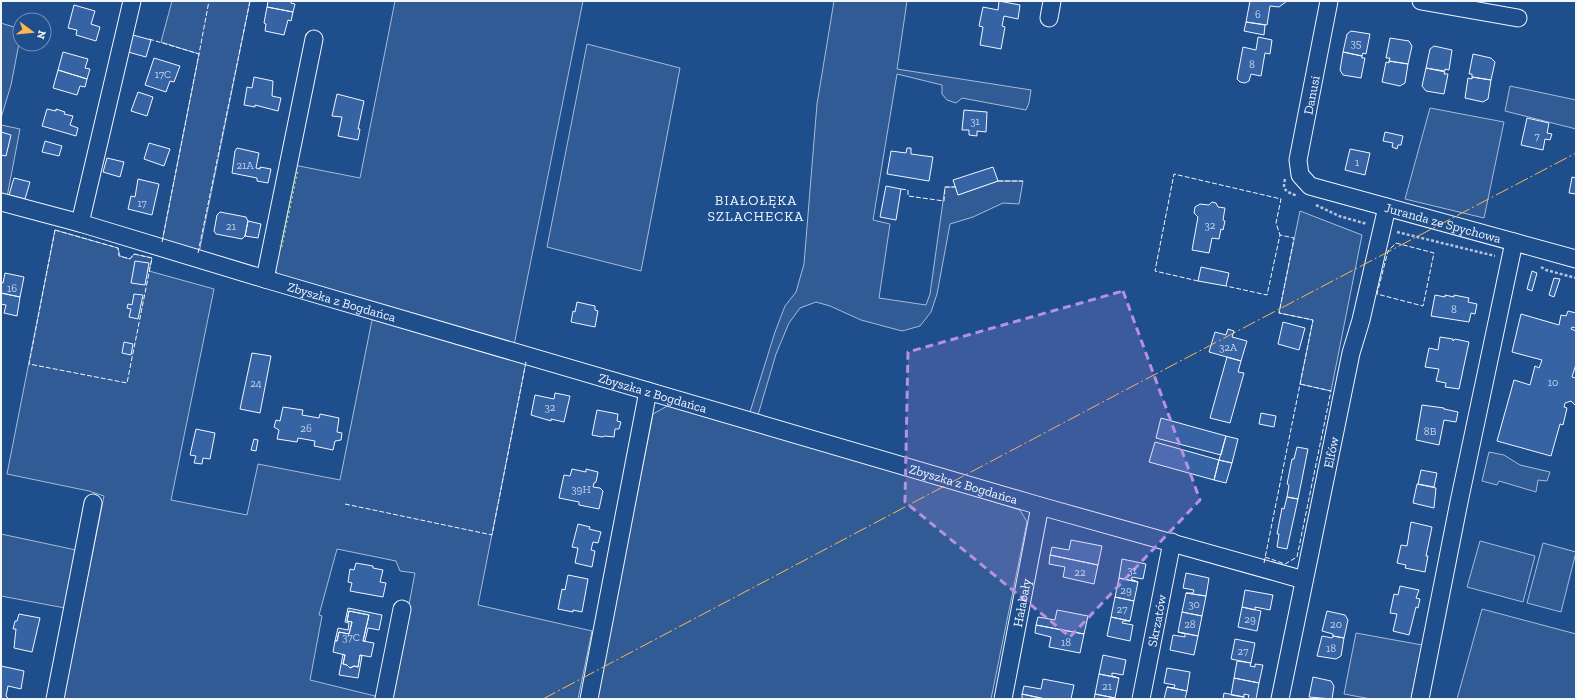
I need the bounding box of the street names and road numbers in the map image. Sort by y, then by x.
street label: Danusi [1300,74,1323,116]
street label: Juranda ze Spychowa [1383,200,1504,246]
street label: Zbyszka z Bogdańca [286,279,398,325]
street label: Zbyszka z Bogdańca [597,370,709,416]
street label: Elfów [1321,435,1342,469]
street label: Zbyszka z Bogdańca [907,461,1020,507]
street label: Hałabały [1010,577,1034,628]
street label: Skrzatów [1145,593,1169,648]

